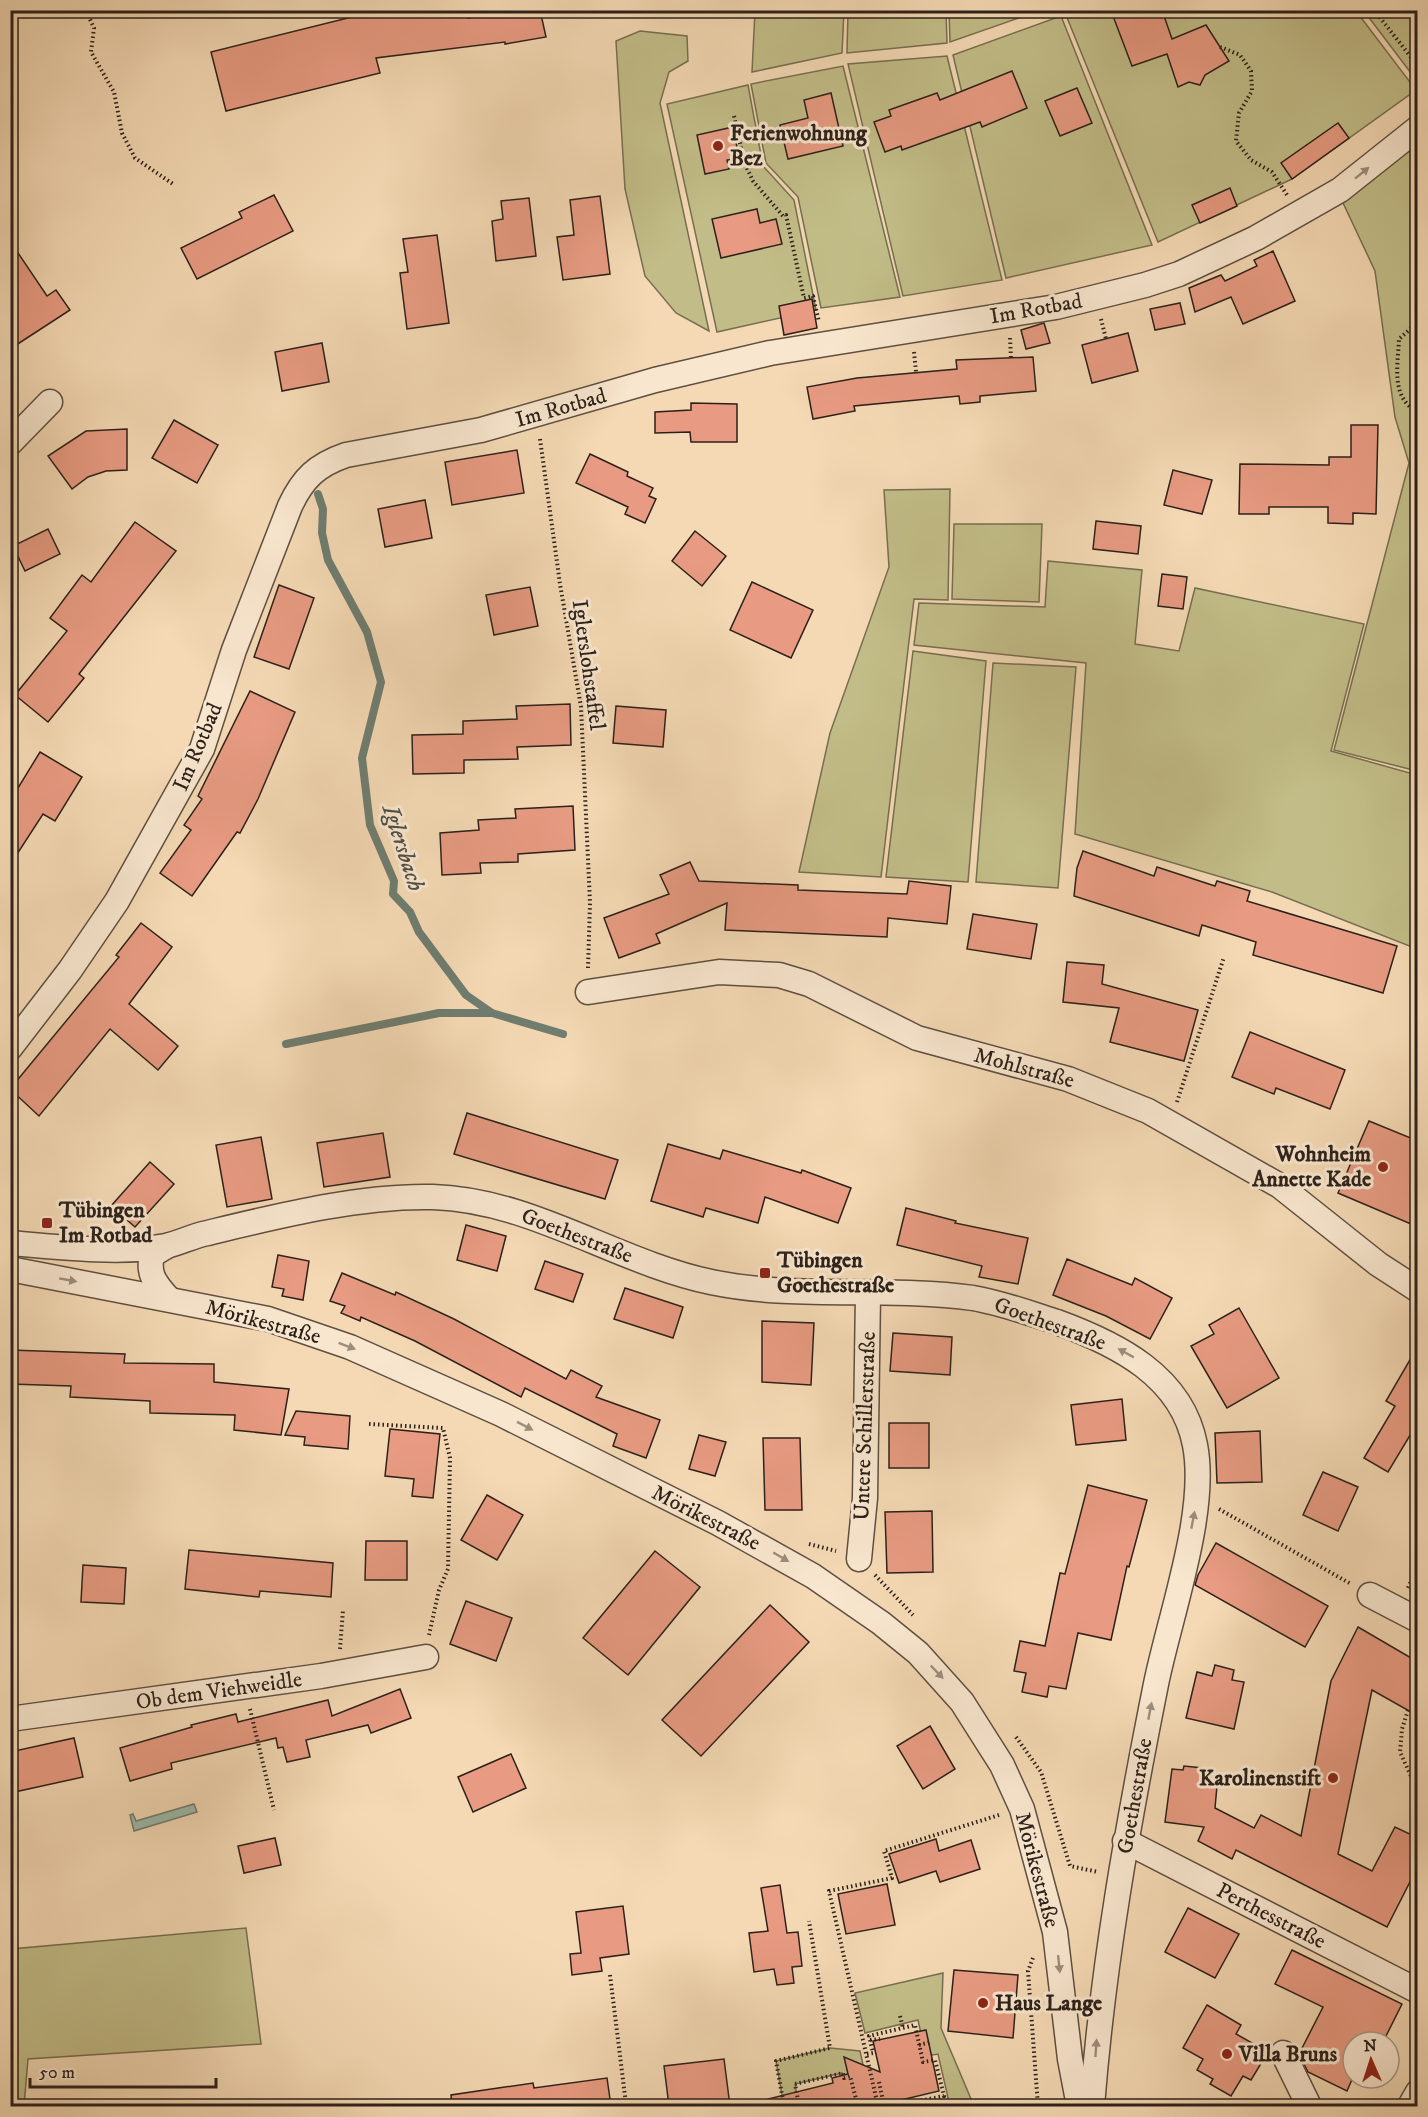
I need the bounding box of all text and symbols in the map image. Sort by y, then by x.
place label: Ferienwohnung Bez [730,120,868,172]
marker: Ferienwohnung Bez [711,139,725,153]
one-way arrow [1354,167,1369,180]
street label: Im Rotbad [988,288,1084,330]
street label: Im Rotbad [512,382,610,434]
street label: Iglerslohstaffel [565,598,611,732]
street label: Im Rotbad [167,699,229,795]
water label: Iglersbach [374,799,431,895]
street label: Mohlstraße [971,1042,1077,1094]
place label: Wohnheim Annette Kade [1251,1141,1371,1193]
marker: Wohnheim Annette Kade [1376,1160,1390,1174]
place label: Tübingen Im Rotbad [58,1197,153,1249]
street label: Goethestraße [517,1202,637,1270]
marker: Tübingen Im Rotbad [40,1216,54,1230]
place label: Tübingen Goethestraße [776,1247,894,1299]
marker: Tübingen Goethestraße [758,1266,772,1280]
one-way arrow [59,1276,78,1285]
street label: Goethestraße [990,1291,1110,1357]
street label: Mörikestraße [202,1294,324,1350]
street label: Untere Schillerstraße [848,1331,882,1521]
one-way arrow [338,1342,356,1352]
one-way arrow [1117,1348,1134,1358]
one-way arrow [516,1422,533,1431]
street label: Mörikestraße [647,1479,765,1557]
one-way arrow [1189,1511,1198,1530]
one-way arrow [773,1552,790,1562]
one-way arrow [930,1665,944,1680]
street label: Ob dem Viehweidle [134,1666,304,1716]
one-way arrow [1146,1701,1155,1720]
street label: Goethestraße [1112,1736,1158,1856]
place label: Karolinenstift [1199,1765,1321,1792]
marker: Karolinenstift [1326,1771,1340,1785]
street label: Mörikestraße [1009,1809,1065,1931]
street label: Perthesstraße [1212,1877,1330,1955]
one-way arrow [1054,1954,1064,1973]
place label: Haus Lange [995,1990,1102,2017]
marker: Haus Lange [976,1996,990,2010]
north arrow [1341,2030,1401,2090]
text: N [1363,2036,1377,2056]
one-way arrow [1092,2039,1101,2058]
place label: Villa Bruns [1238,2041,1338,2068]
marker: Villa Bruns [1220,2047,1234,2061]
scale bar [30,2051,216,2089]
text: 50 m [39,2062,75,2084]

